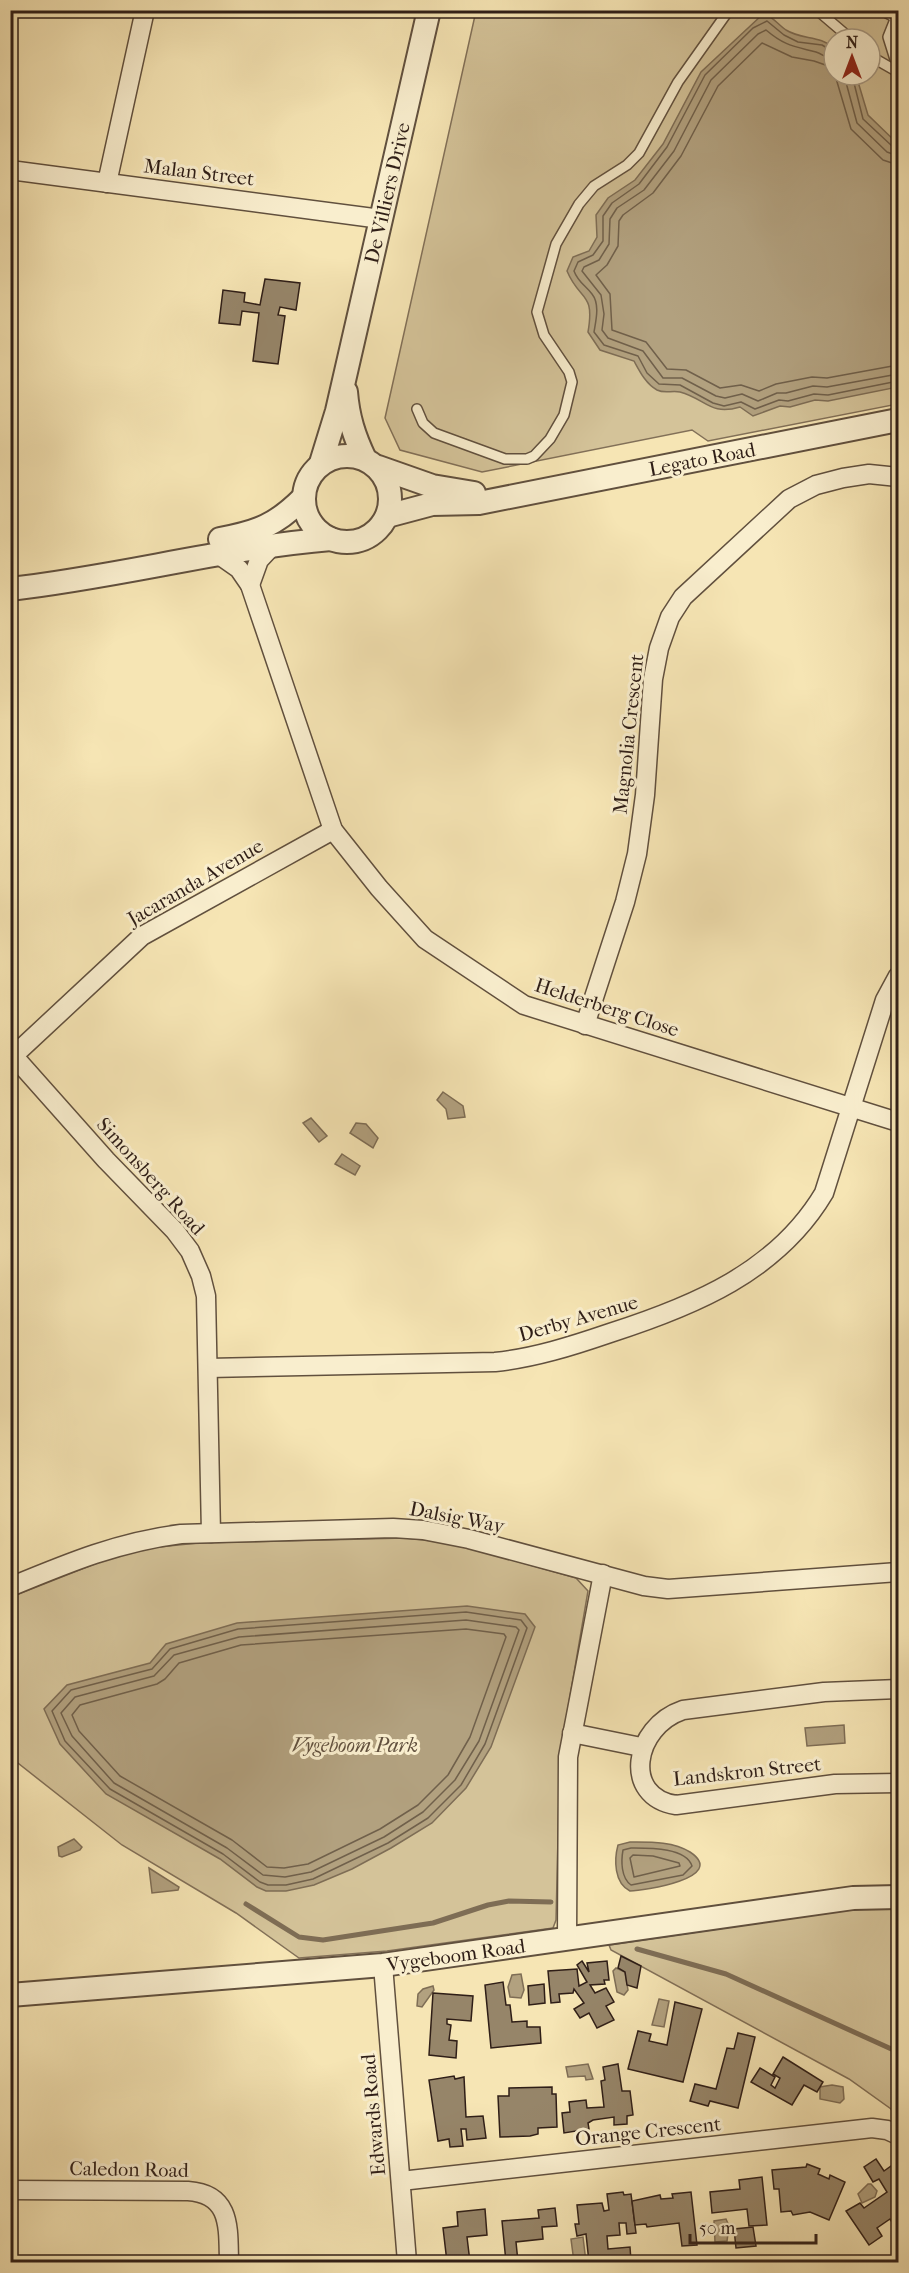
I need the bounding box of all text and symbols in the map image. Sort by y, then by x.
north arrow [822,27,882,87]
text: N [846,33,859,52]
street label: De Villiers Drive [360,120,415,266]
street label: Malan Street [142,154,255,191]
street label: Legato Road [647,438,758,481]
street label: Magnolia Crescent [609,653,648,815]
street label: Jacaranda Avenue [122,834,267,932]
street label: Helderberg Close [532,973,682,1042]
street label: Simonsberg Road [92,1113,210,1241]
street label: Derby Avenue [516,1290,641,1346]
street label: Dalsig Way [408,1497,508,1538]
park label: Vygeboom Park [292,1734,418,1757]
street label: Landskron Street [672,1752,822,1791]
street label: Vygeboom Road [384,1934,528,1977]
street label: Edwards Road [357,2052,390,2177]
street label: Orange Crescent [574,2112,722,2151]
street label: Caledon Road [69,2157,190,2182]
scale bar [690,2207,816,2245]
text: 50 m [699,2218,736,2239]

